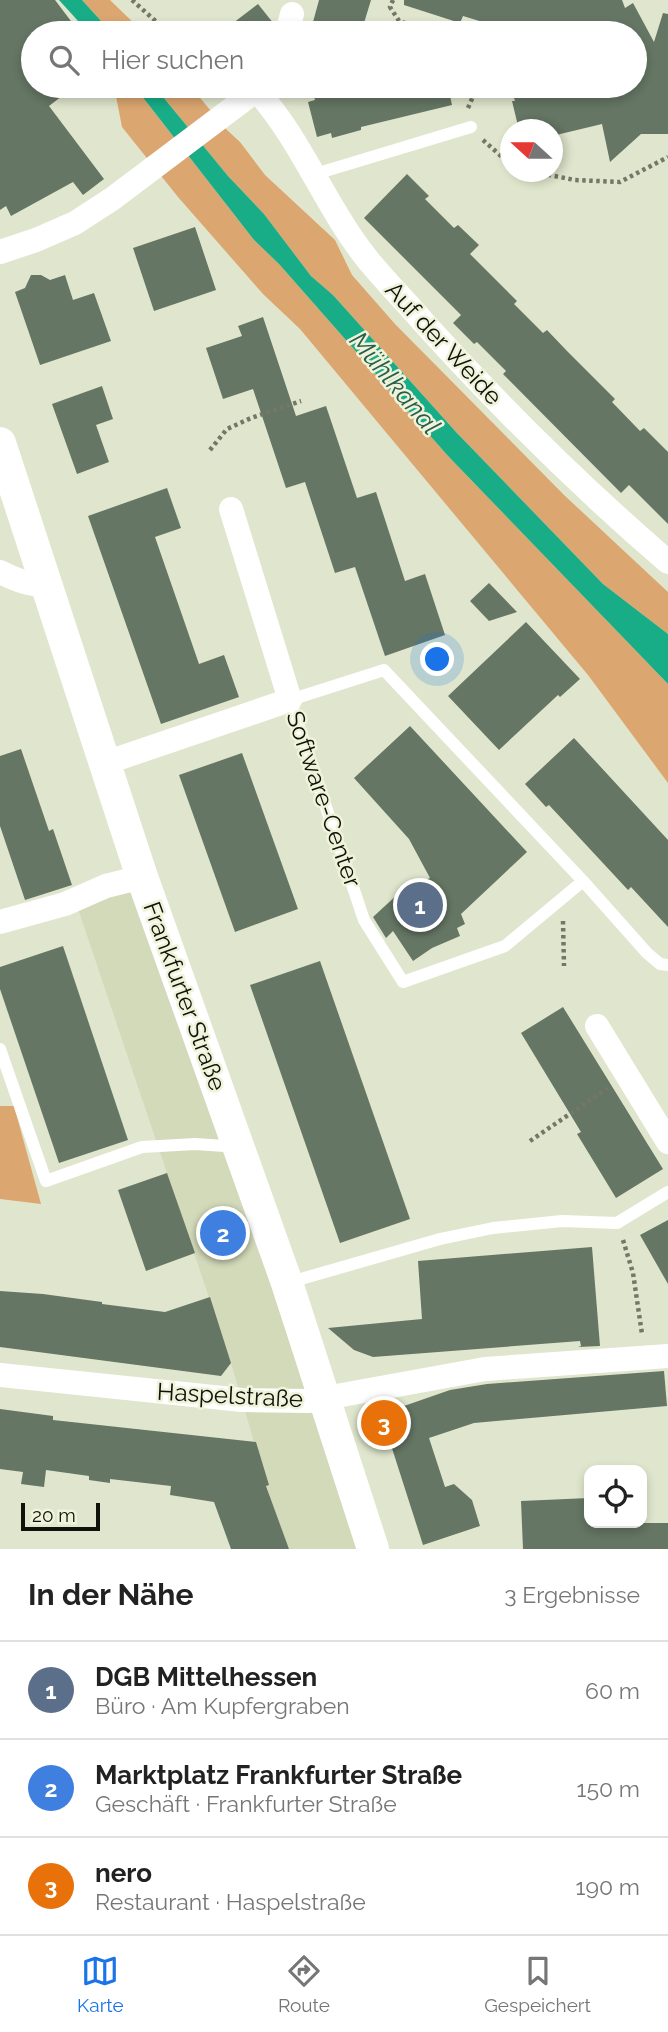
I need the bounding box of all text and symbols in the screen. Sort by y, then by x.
search box [21,21,647,98]
icon: search [45,41,83,79]
text: Hier suchen [101,45,244,75]
north arrow [500,119,563,182]
street label: Auf der Weide [380,275,508,411]
water label: Mühlkanal [344,326,447,440]
your location [420,642,454,676]
street label: Software-Center [280,707,368,891]
pin: 1 [397,879,443,931]
street label: Frankfurter Straße [137,898,233,1094]
pin: 2 [200,1207,246,1259]
street label: Haspelstraße [156,1377,304,1413]
pin: 3 [361,1397,407,1449]
map controls [584,1465,647,1528]
button: locate [584,1465,647,1528]
scale bar [21,1500,100,1532]
text: 20 m [32,1504,76,1526]
text: In der Nähe [28,1577,193,1612]
text: 3 Ergebnisse [504,1581,640,1608]
text: DGB Mittelhessen [95,1662,317,1692]
text: 1 [45,1677,57,1704]
text: 60 m [585,1677,640,1704]
text: Büro · Am Kupfergraben [95,1692,350,1719]
text: Marktplatz Frankfurter Straße [95,1760,462,1790]
text: 2 [45,1775,57,1802]
text: 150 m [577,1775,640,1802]
text: Geschäft · Frankfurter Straße [95,1790,397,1817]
text: nero [95,1858,152,1888]
text: 3 [45,1873,57,1900]
text: 190 m [576,1873,640,1900]
text: Restaurant · Haspelstraße [95,1888,366,1915]
tab: Karte [77,1952,124,2016]
tab: Route [278,1952,330,2016]
tab: Gespeichert [484,1952,591,2016]

